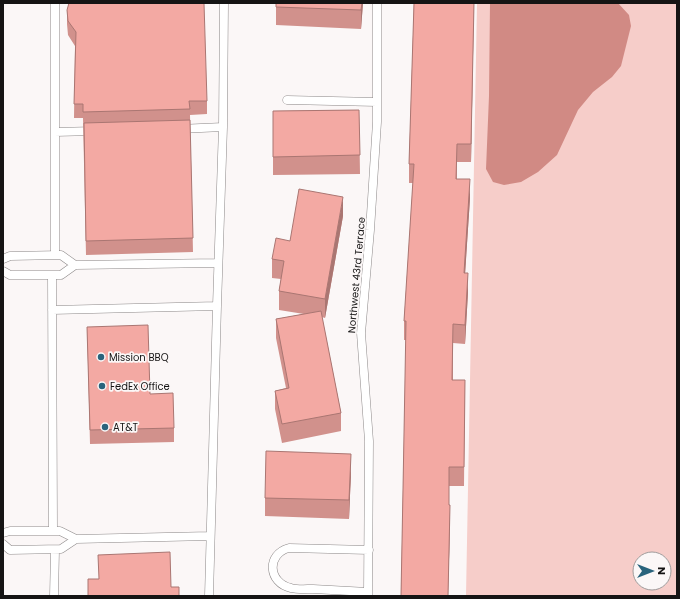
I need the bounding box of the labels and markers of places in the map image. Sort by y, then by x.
place label: Mission BBQ [109,350,169,365]
marker: Mission BBQ [96,352,106,362]
place label: FedEx Office [110,379,170,394]
marker: FedEx Office [97,381,107,391]
place label: AT&T [113,420,139,435]
marker: AT&T [100,422,110,432]

